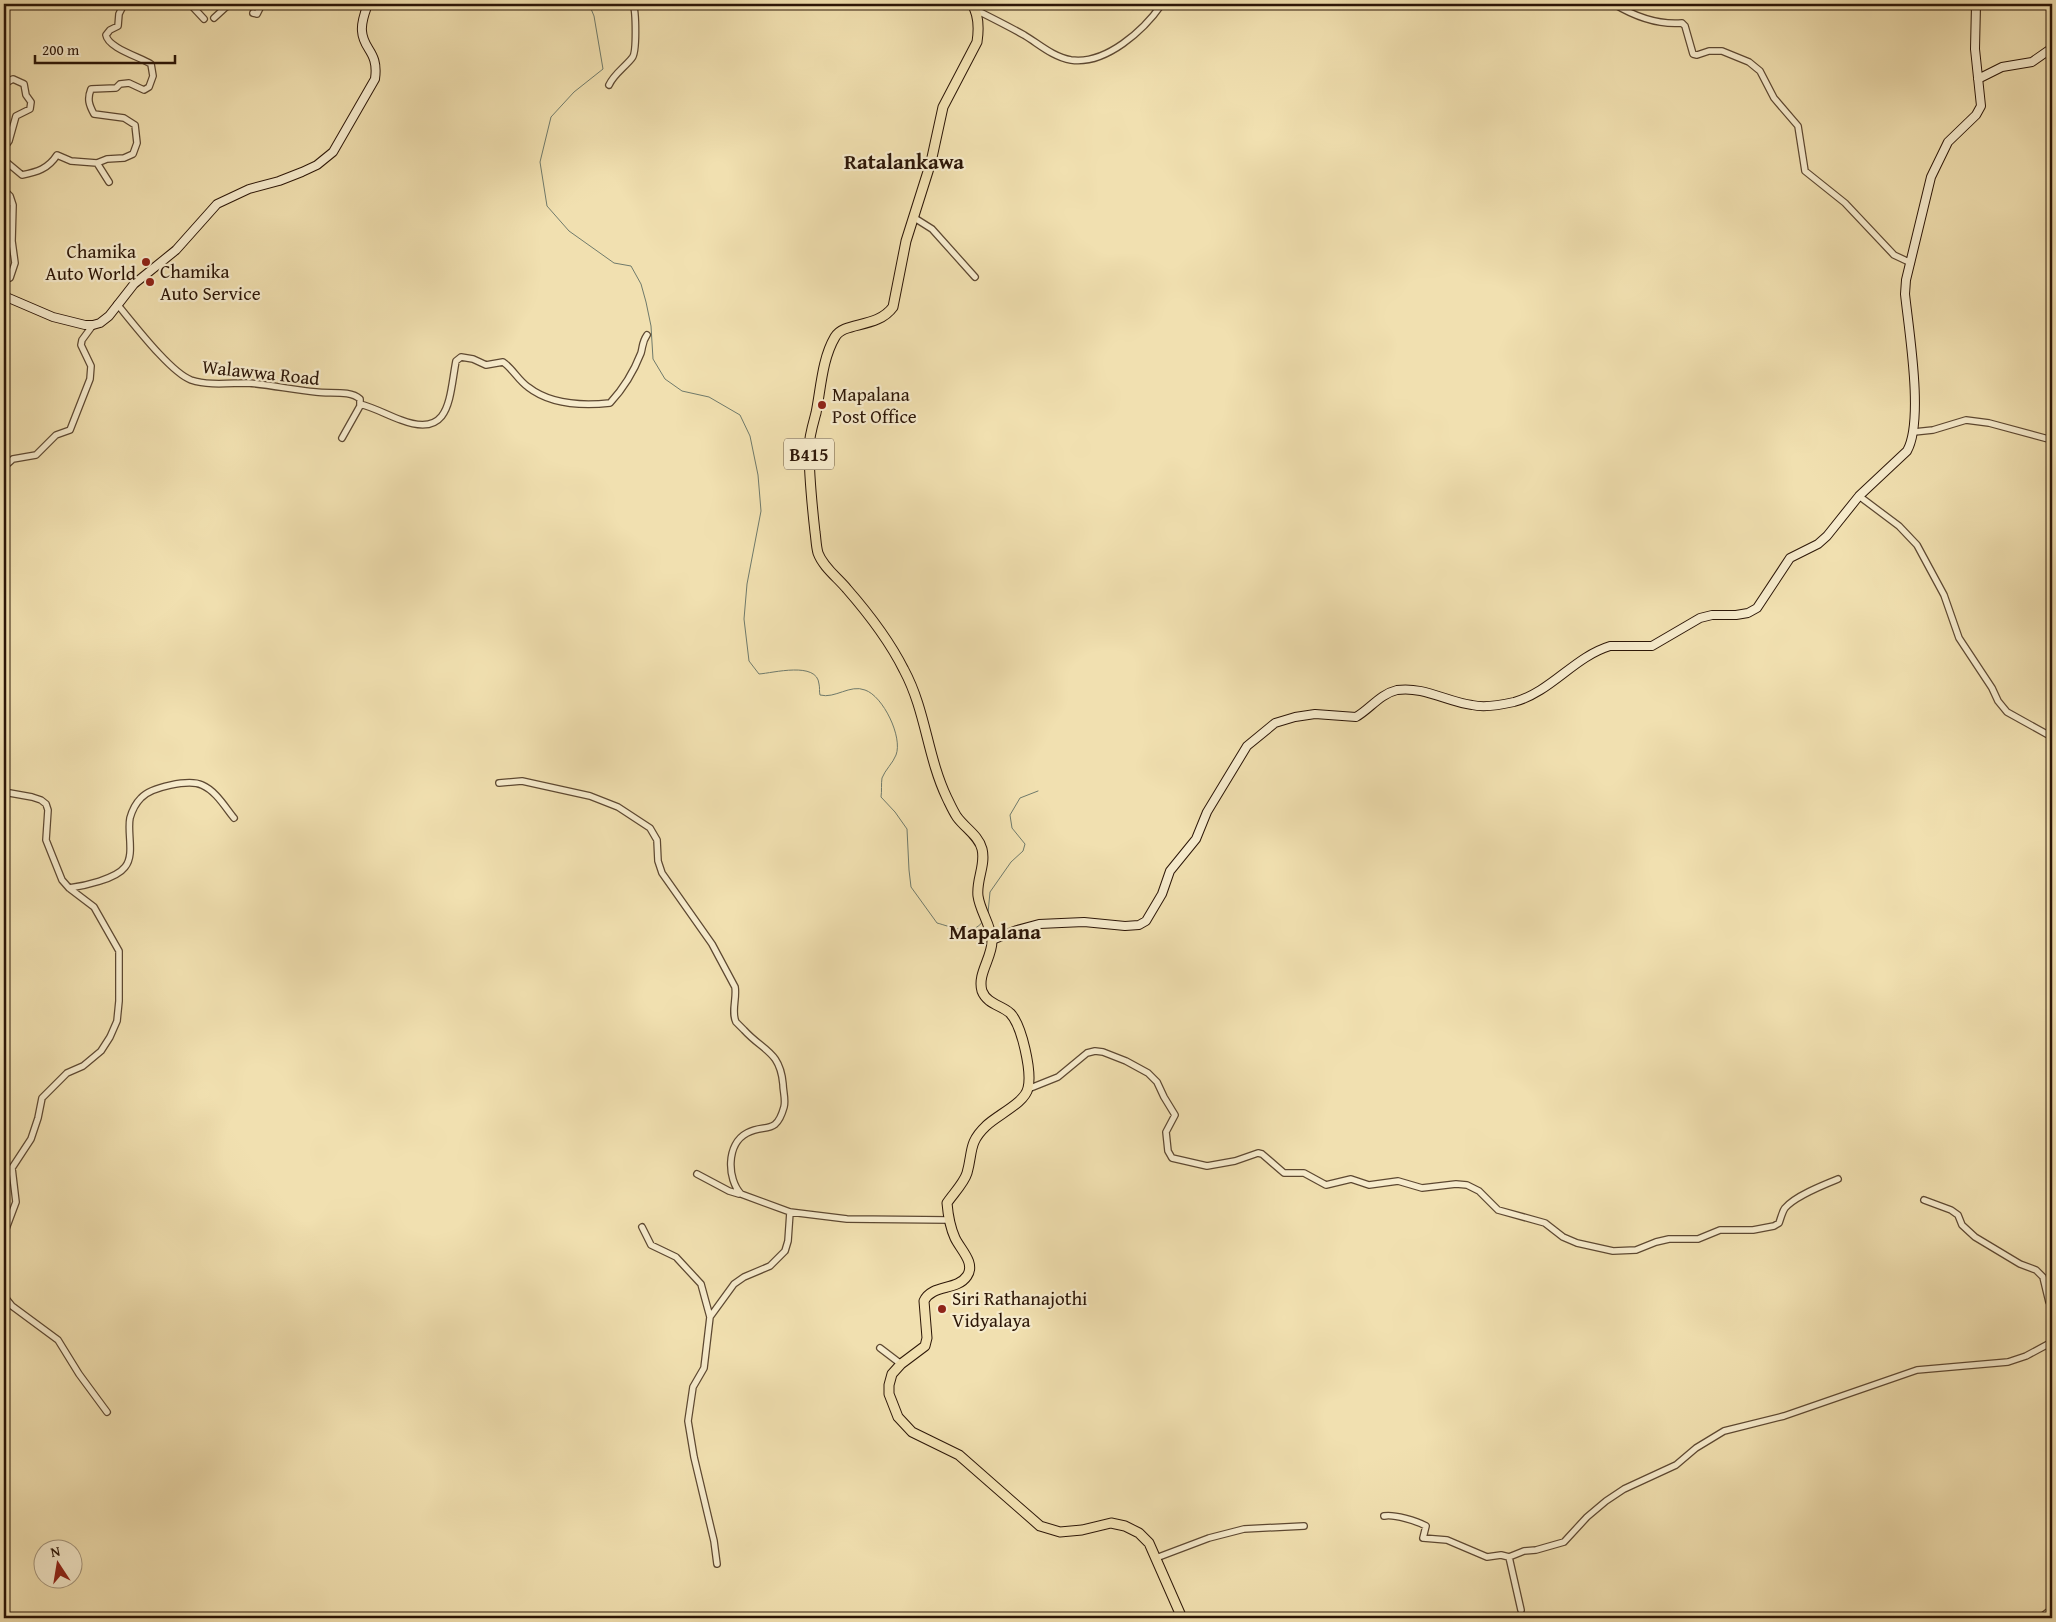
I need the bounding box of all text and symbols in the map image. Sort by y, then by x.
scale bar [35,32,175,64]
text: 200 m [42,39,80,60]
district label: Ratalankawa [844,146,964,177]
place label: Chamika Auto World [45,237,137,287]
marker: Chamika Auto World [140,256,152,268]
place label: Chamika Auto Service [160,257,261,307]
marker: Chamika Auto Service [144,276,156,288]
street label: Walawwa Road [201,352,322,392]
place label: Mapalana Post Office [832,380,917,430]
marker: Mapalana Post Office [816,399,828,411]
road number: B415 [784,438,834,469]
district label: Mapalana [949,916,1041,947]
place label: Siri Rathanajothi Vidyalaya [952,1284,1087,1334]
marker: Siri Rathanajothi Vidyalaya [936,1303,948,1315]
north arrow [32,1540,82,1590]
text: N [49,1540,63,1562]

